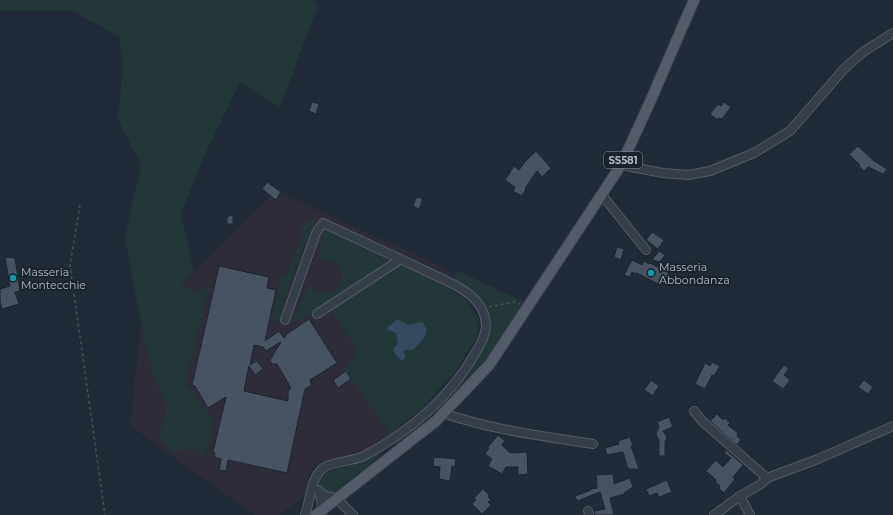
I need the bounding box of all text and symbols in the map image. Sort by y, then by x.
road number: SS581 [604,152,642,168]
place label: Masseria Abbondanza [659,260,730,287]
place label: Masseria Montecchie [21,265,86,292]
marker: Masseria Abbondanza [646,268,656,278]
marker: Masseria Montecchie [8,273,18,283]

